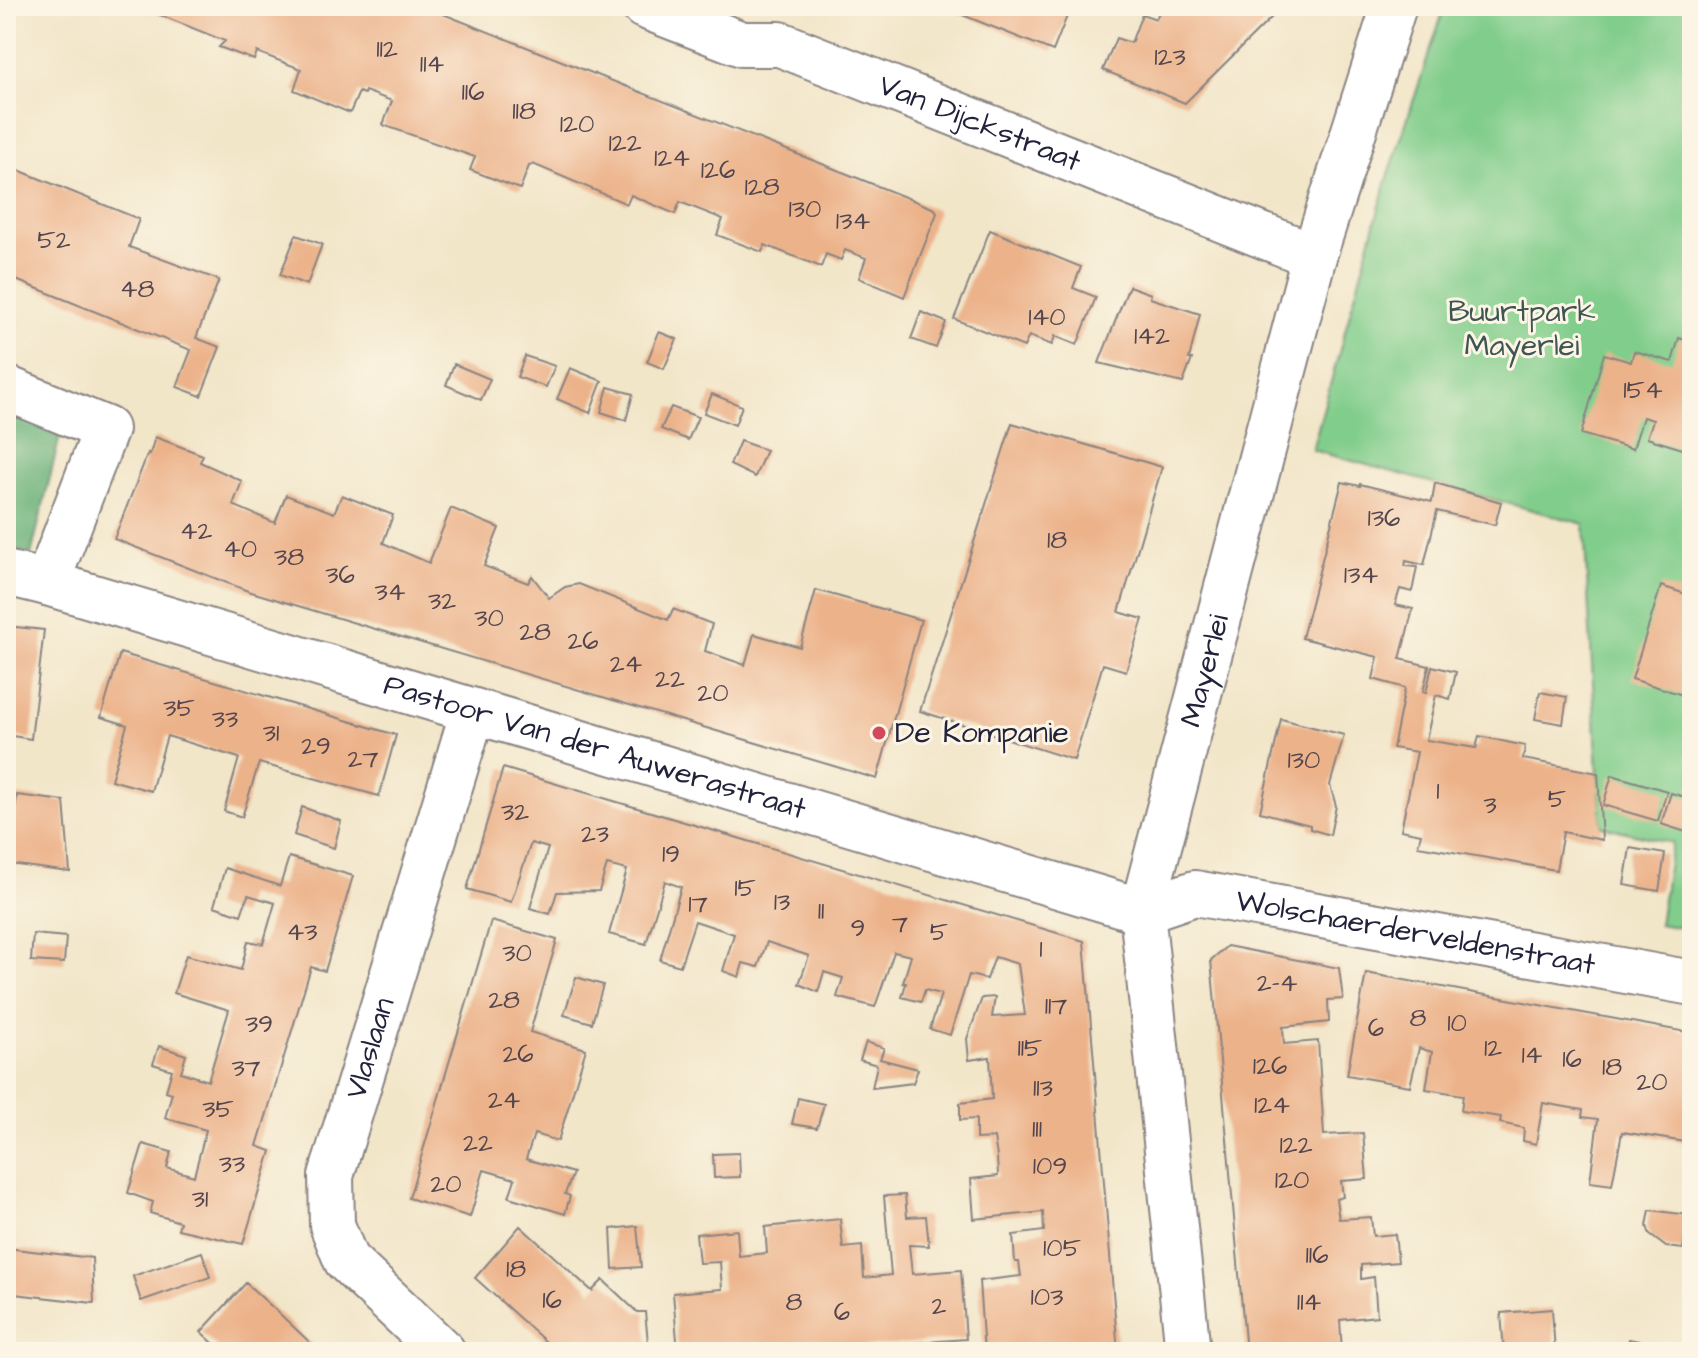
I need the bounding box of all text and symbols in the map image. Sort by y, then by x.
house number: 112 [376,31,398,67]
house number: 123 [1154,39,1186,75]
house number: 114 [420,46,444,82]
street label: Van Dijckstraat [872,64,1087,182]
house number: 116 [462,74,484,110]
house number: 118 [512,93,536,129]
house number: 120 [560,106,594,142]
house number: 122 [608,125,642,161]
house number: 124 [654,140,690,176]
house number: 126 [701,152,735,188]
house number: 128 [744,169,780,205]
house number: 130 [789,191,821,227]
house number: 134 [836,203,870,239]
house number: 52 [37,222,71,258]
house number: 48 [120,271,154,307]
park label: Buurtpark Mayerlei [1448,291,1596,368]
house number: 140 [1028,299,1066,335]
house number: 142 [1134,318,1170,354]
house number: 154 [1623,372,1663,408]
house number: 136 [1368,500,1400,536]
house number: 42 [180,513,212,549]
house number: 18 [1047,522,1067,558]
house number: 40 [223,531,257,567]
house number: 38 [274,539,304,575]
house number: 36 [325,557,355,593]
house number: 134 [1344,557,1378,593]
house number: 34 [375,574,406,610]
house number: 32 [428,583,456,619]
house number: 30 [474,600,504,636]
street label: Mayerlei [1170,609,1240,731]
house number: 28 [519,614,551,650]
house number: 26 [567,623,599,659]
house number: 24 [610,646,643,682]
house number: 22 [655,661,685,697]
street label: Pastoor Van der Auwerastraat [379,664,811,830]
house number: 20 [697,675,729,711]
house number: 35 [163,690,195,726]
house number: 33 [212,701,238,737]
place label: De Kompanie [895,712,1069,754]
house number: 31 [263,715,279,751]
marker: De Kompanie [870,724,888,742]
house number: 29 [301,728,331,764]
house number: 27 [348,741,378,777]
house number: 130 [1288,742,1320,778]
house number: 1 [1436,773,1440,809]
house number: 5 [1548,781,1566,817]
house number: 3 [1483,787,1497,823]
house number: 32 [501,794,529,830]
house number: 23 [581,816,609,852]
house number: 19 [662,836,680,872]
house number: 15 [734,870,756,906]
street label: Wolschaerderveldenstraat [1232,880,1599,986]
house number: 13 [774,884,790,920]
house number: 17 [688,886,708,922]
house number: 11 [818,893,824,929]
house number: 7 [892,906,908,942]
house number: 9 [851,910,865,946]
house number: 43 [287,914,317,950]
house number: 5 [930,914,948,950]
house number: 1 [1039,931,1043,967]
house number: 30 [502,935,532,971]
house number: 2-4 [1257,965,1298,1001]
house number: 28 [488,982,520,1018]
house number: 117 [1045,988,1067,1024]
street label: Vlaslaan [335,992,405,1104]
house number: 8 [1410,1000,1427,1036]
house number: 10 [1447,1005,1467,1041]
house number: 39 [245,1006,273,1042]
house number: 6 [1368,1010,1384,1046]
house number: 115 [1017,1030,1043,1066]
house number: 12 [1484,1030,1502,1066]
house number: 26 [502,1036,534,1072]
house number: 14 [1521,1037,1543,1073]
house number: 16 [1562,1041,1582,1077]
house number: 126 [1253,1048,1287,1084]
house number: 18 [1602,1049,1622,1085]
house number: 37 [231,1050,261,1086]
house number: 20 [1636,1064,1668,1100]
house number: 113 [1033,1070,1053,1106]
house number: 24 [488,1082,521,1118]
house number: 124 [1254,1087,1290,1123]
house number: 35 [202,1091,234,1127]
house number: 111 [1032,1111,1042,1147]
house number: 22 [463,1125,493,1161]
house number: 122 [1279,1127,1313,1163]
house number: 33 [219,1146,245,1182]
house number: 109 [1033,1148,1067,1184]
house number: 120 [1275,1162,1309,1198]
house number: 20 [430,1166,462,1202]
house number: 31 [192,1181,208,1217]
house number: 105 [1043,1230,1081,1266]
house number: 116 [1306,1237,1328,1273]
house number: 18 [506,1251,526,1287]
house number: 103 [1031,1279,1063,1315]
house number: 16 [542,1282,562,1318]
house number: 8 [786,1284,803,1320]
house number: 114 [1297,1284,1321,1320]
house number: 2 [932,1288,947,1324]
house number: 6 [834,1294,850,1330]

